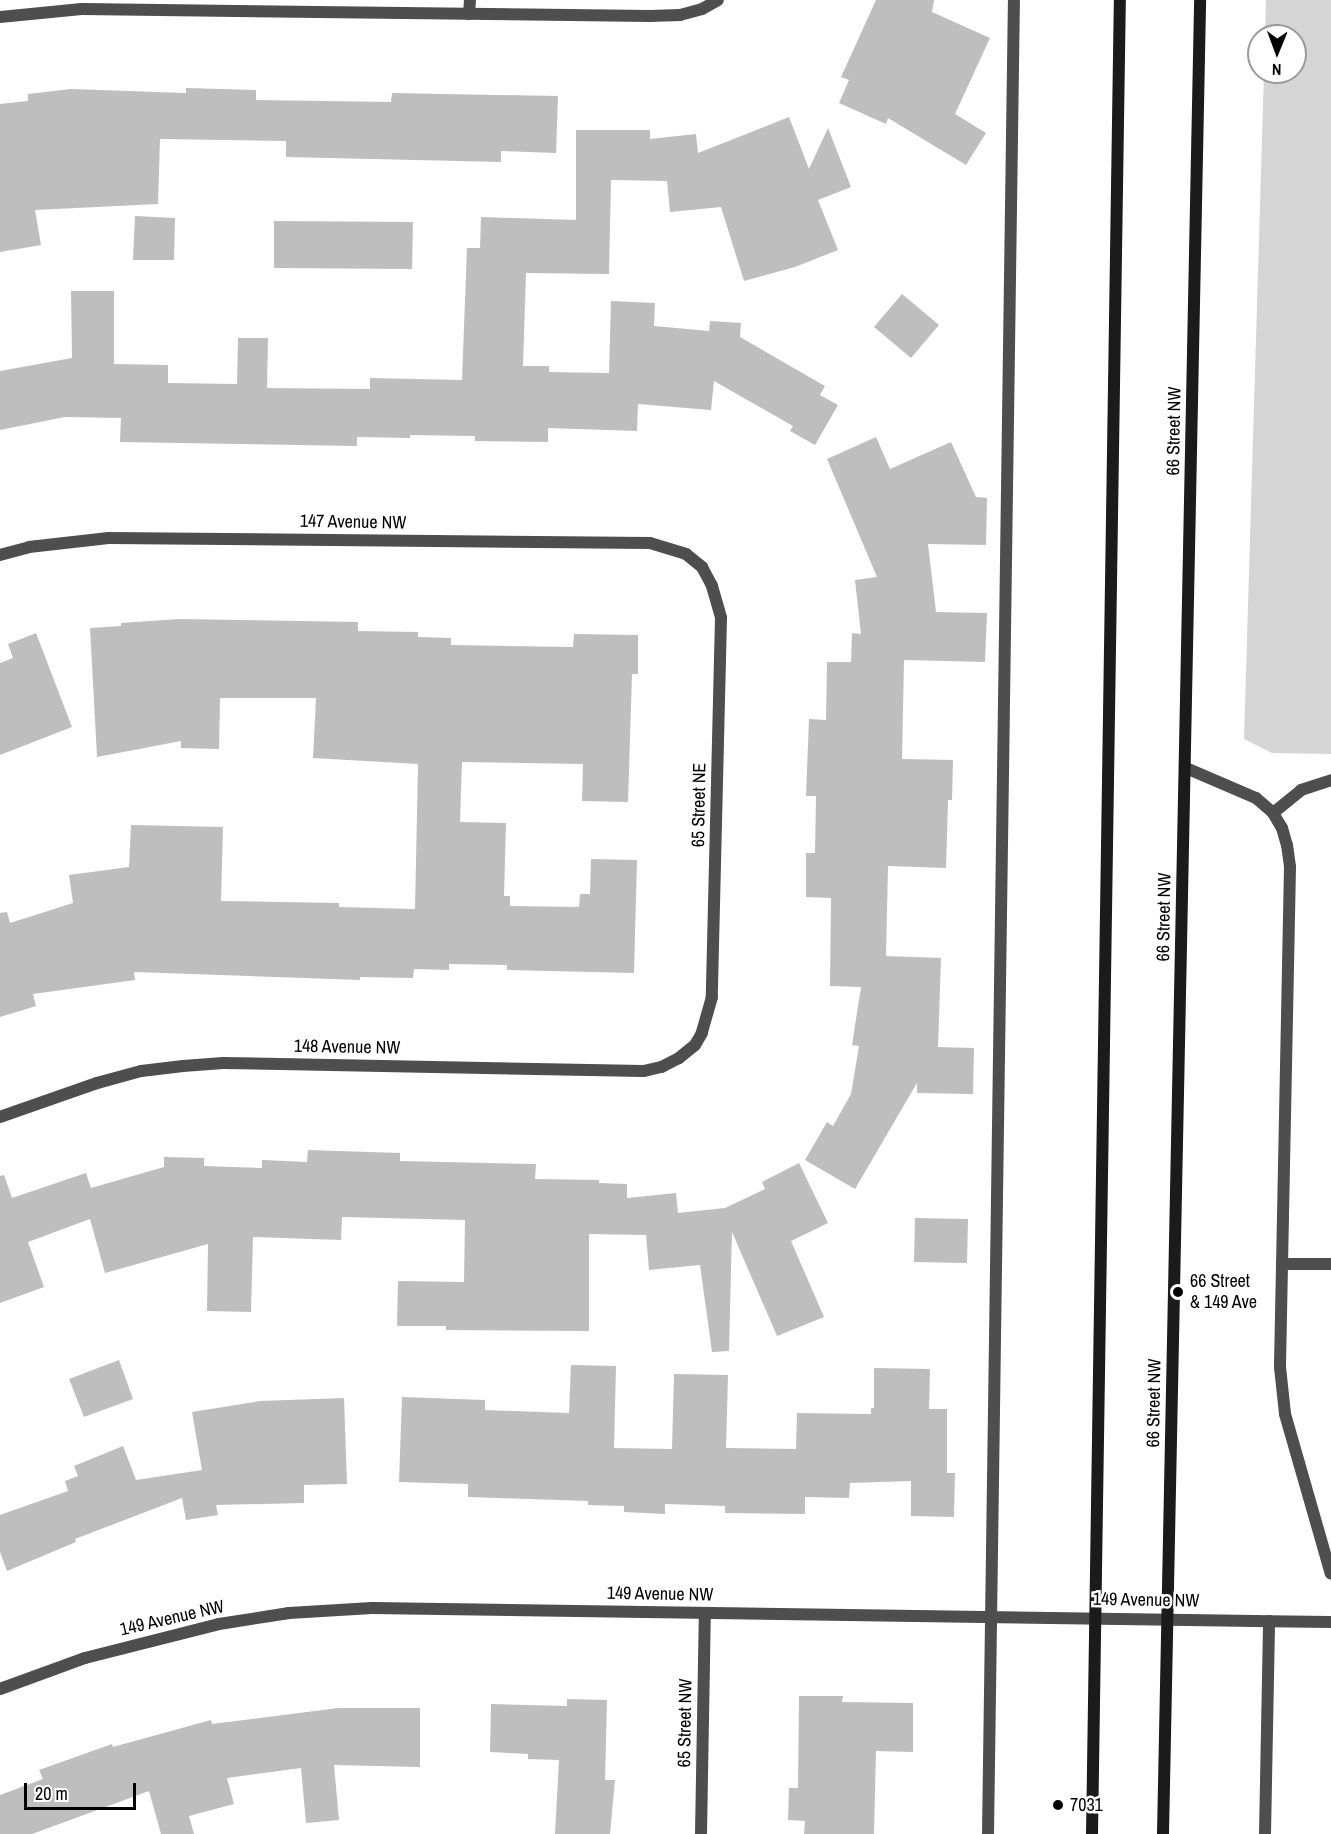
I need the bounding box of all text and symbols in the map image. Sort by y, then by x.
north arrow [1247,24,1307,84]
text: N [1272,59,1282,81]
street label: 66 Street NW [1162,387,1186,475]
street label: 147 Avenue NW [299,510,407,534]
street label: 65 Street NE [687,763,711,847]
street label: 66 Street NW [1152,873,1176,961]
street label: 148 Avenue NW [293,1035,401,1059]
place label: 66 Street & 149 Ave [1190,1271,1258,1314]
marker: 66 Street & 149 Ave [1171,1285,1185,1299]
street label: 66 Street NW [1142,1359,1166,1447]
street label: 149 Avenue NW [606,1582,714,1606]
street label: 149 Avenue NW [1092,1588,1200,1612]
street label: 149 Avenue NW [117,1595,227,1641]
street label: 65 Street NW [673,1679,697,1767]
scale bar [27,1771,140,1809]
text: 20 m [35,1781,68,1806]
place label: 7031 [1070,1794,1103,1816]
marker: 7031 [1051,1798,1065,1812]

